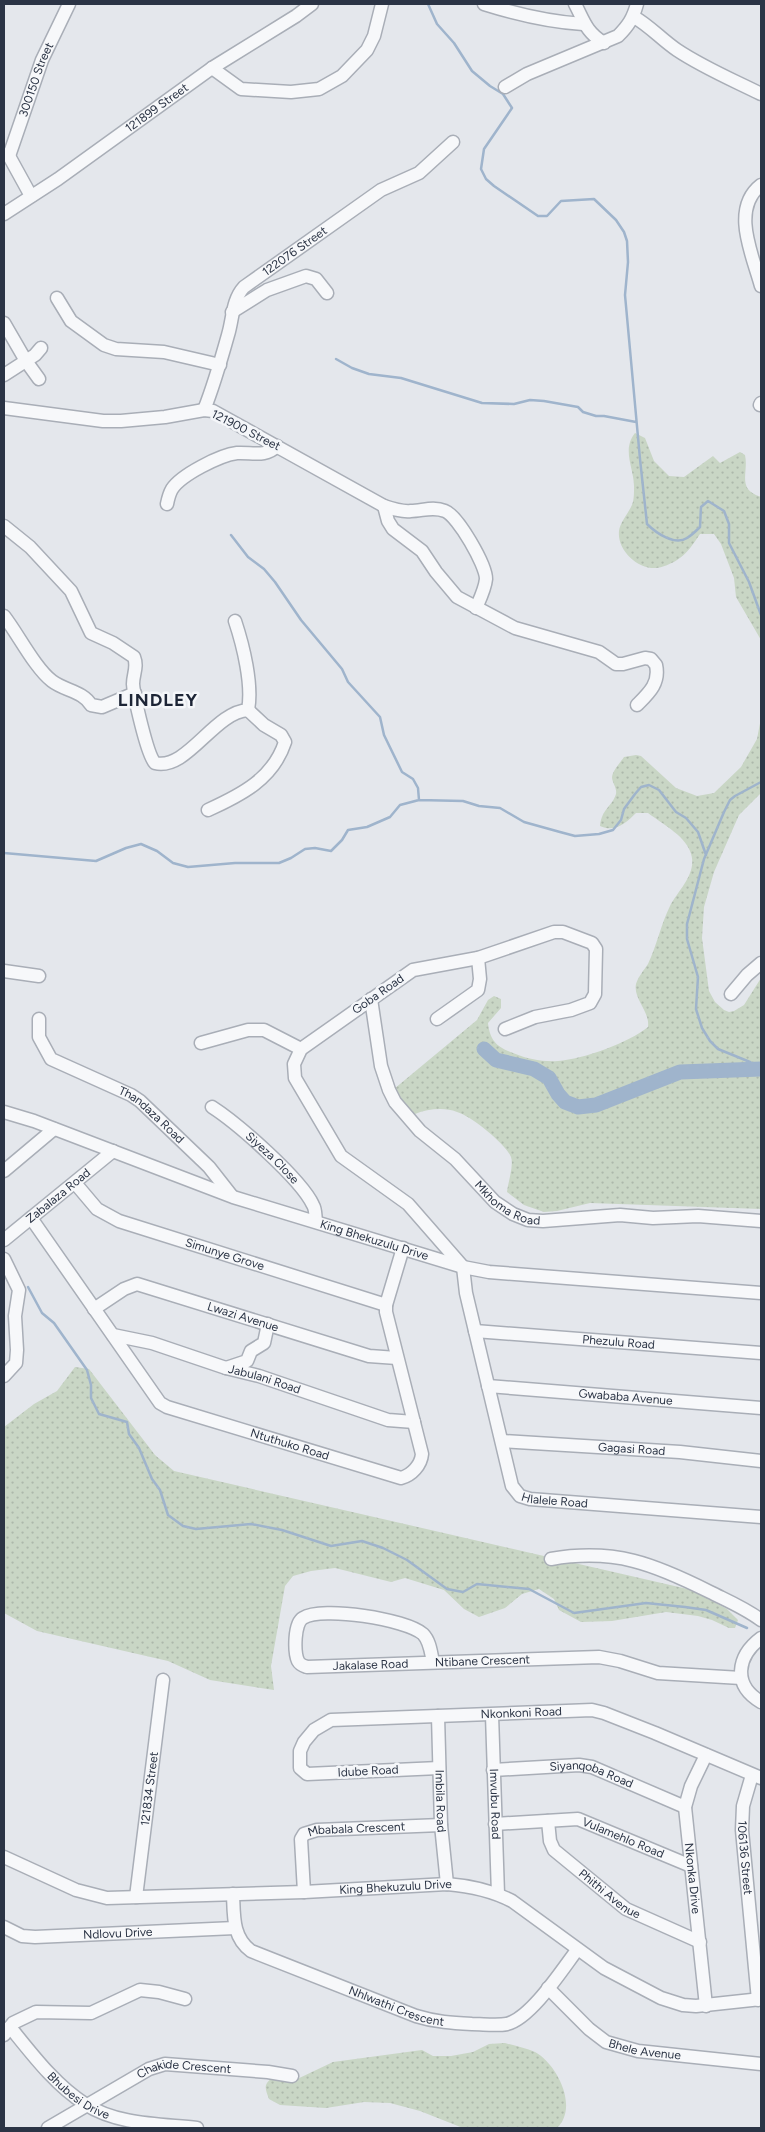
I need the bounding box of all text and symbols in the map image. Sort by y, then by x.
street label: 300150 Street [16,40,57,119]
street label: 121899 Street [122,80,191,135]
street label: 122076 Street [260,223,330,279]
street label: 121900 Street [209,407,283,454]
district label: LINDLEY [118,689,198,711]
street label: Goba Road [349,971,407,1017]
street label: Thandaza Road [116,1083,187,1146]
street label: Siyeza Close [243,1129,302,1187]
street label: Zabalaza Road [23,1166,93,1226]
street label: Mkhoma Road [472,1178,541,1228]
street label: King Bhekuzulu Drive [318,1217,431,1263]
street label: Simunye Grove [184,1235,266,1273]
street label: Lwazi Avenue [206,1299,281,1335]
street label: Phezulu Road [582,1332,655,1352]
street label: Jabulani Road [227,1362,303,1397]
street label: Gwababa Avenue [578,1386,674,1408]
street label: Ntuthuko Road [249,1426,331,1463]
street label: Gagasi Road [598,1440,666,1458]
street label: Hlalele Road [520,1490,589,1510]
street label: Ntibane Crescent [435,1652,531,1670]
street label: Jakalase Road [332,1657,409,1673]
street label: Nkonkoni Road [480,1704,562,1721]
street label: 121834 Street [138,1750,161,1827]
street label: Siyanqoba Road [549,1758,635,1791]
street label: Idube Road [337,1762,399,1780]
street label: Imvubu Road [487,1768,503,1840]
street label: Imbila Road [432,1769,449,1833]
street label: Vulamehlo Road [580,1815,666,1861]
street label: Mbabala Crescent [306,1819,406,1839]
street label: 106136 Street [735,1820,755,1896]
street label: Nkonka Drive [682,1842,703,1915]
street label: Phithi Avenue [576,1866,643,1922]
street label: King Bhekuzulu Drive [339,1877,453,1897]
street label: Ndlovu Drive [83,1925,153,1942]
street label: Nhlwathi Crescent [347,1983,445,2029]
street label: Bhele Avenue [607,2036,682,2063]
street label: Chakide Crescent [134,2057,232,2082]
street label: Bhubesi Drive [44,2069,112,2122]

